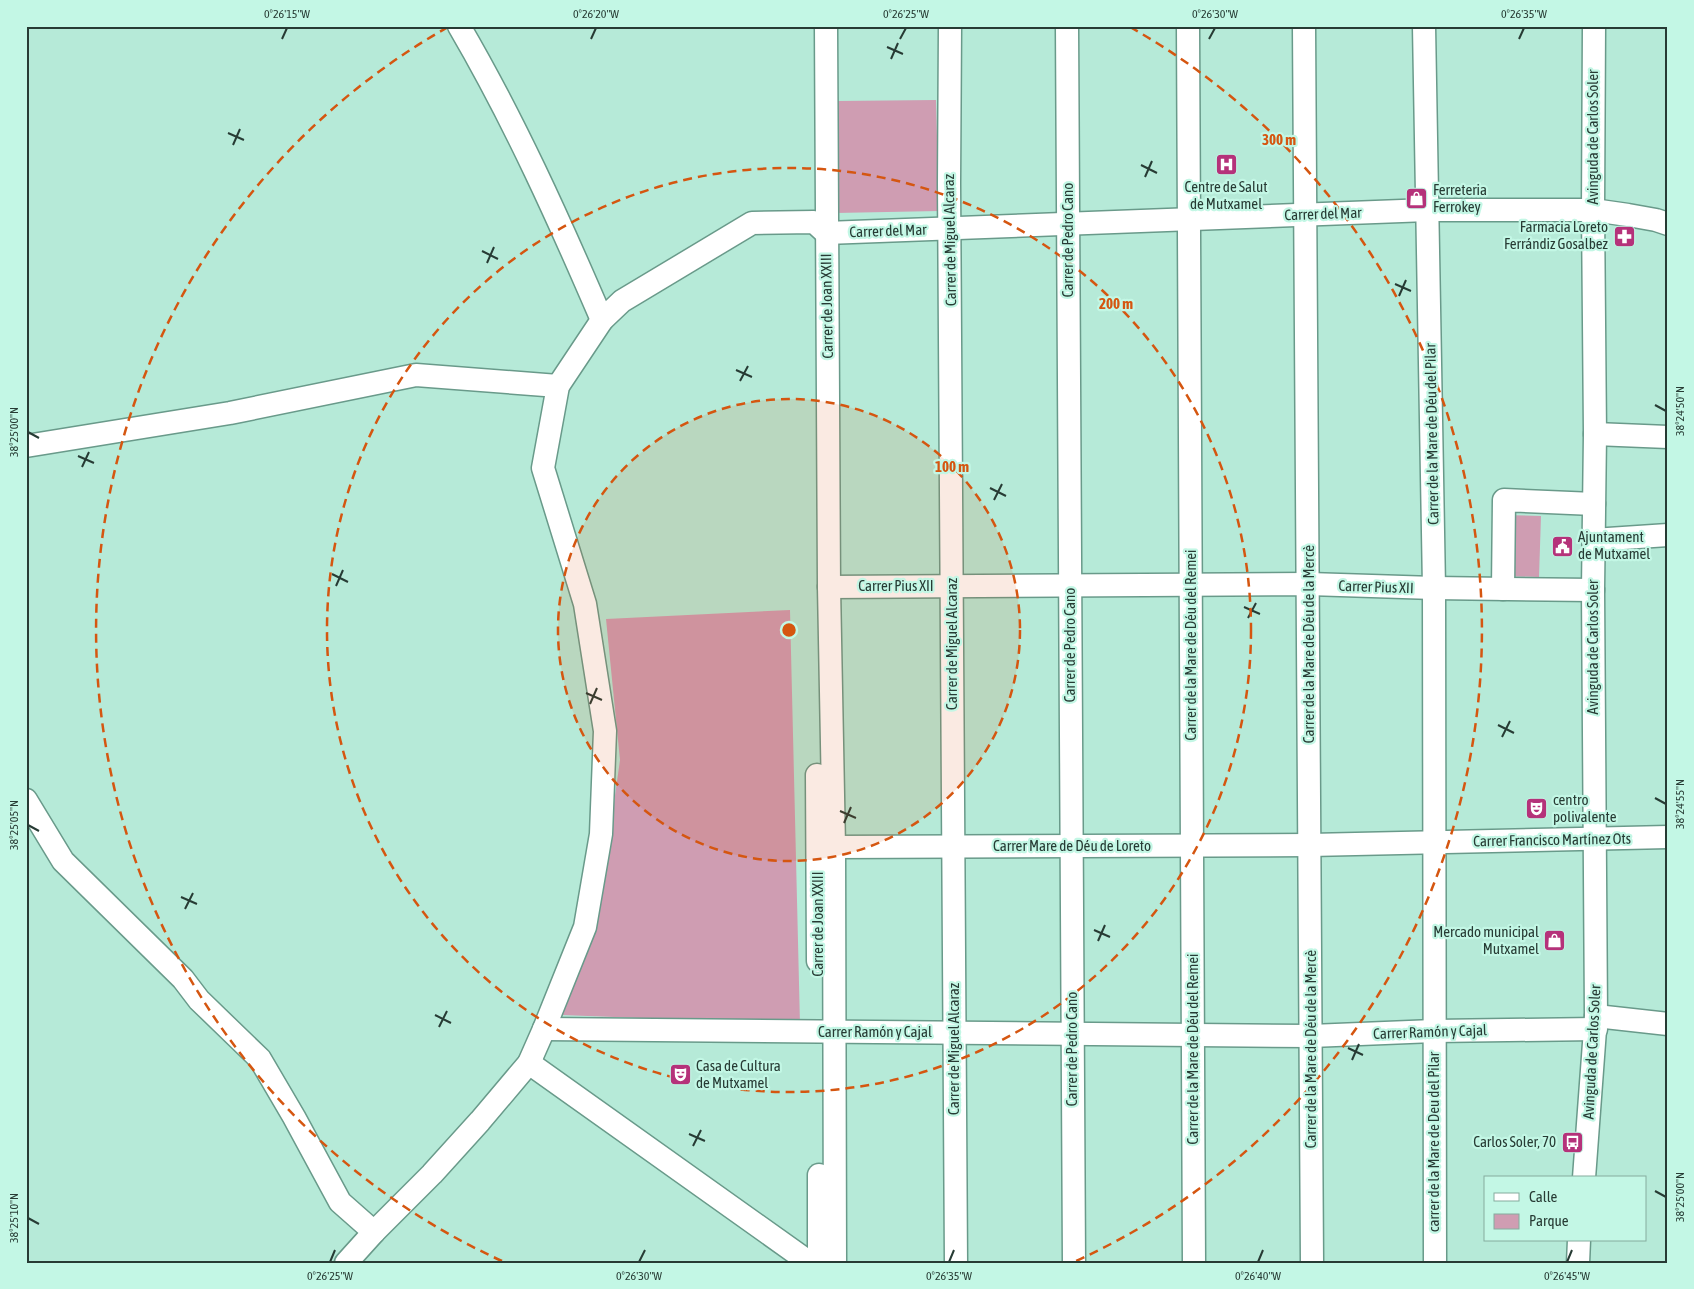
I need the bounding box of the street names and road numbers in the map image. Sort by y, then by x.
street label: Avinguda de Carlos Soler [1584,69,1601,204]
street label: Carrer de Miguel Alcaraz [940,173,959,306]
street label: Carrer de Pedro Cano [1059,183,1076,297]
street label: Carrer del Mar [1284,204,1362,223]
street label: Carrer del Mar [849,221,927,240]
street label: Carrer de Joan XXIII [817,253,836,359]
street label: Carrer de la Mare de Déu del Pilar [1421,343,1442,525]
street label: Carrer de la Mare de Déu de la Mercè [1300,545,1317,743]
street label: Carrer de la Mare de Déu del Remei [1182,550,1199,740]
street label: Carrer Pius XII [858,577,934,594]
street label: Carrer de Miguel Alcaraz [943,577,960,710]
street label: Carrer Pius XII [1338,577,1414,596]
street label: Avinguda de Carlos Soler [1584,579,1601,714]
street label: Carrer de Pedro Cano [1061,588,1078,702]
street label: Carrer Francisco Martínez Ots [1473,830,1631,849]
street label: Carrer Mare de Déu de Loreto [993,837,1151,854]
street label: Carrer de Joan XXIII [809,872,826,976]
street label: Carrer de la Mare de Déu de la Mercè [1302,950,1319,1148]
street label: Carrer de la Mare de Déu del Remei [1184,954,1201,1144]
street label: Carrer de Miguel Alcaraz [945,982,962,1115]
street label: Avinguda de Carlos Soler [1579,984,1604,1120]
street label: Carrer de Pedro Cano [1063,992,1080,1106]
street label: Carrer Ramón y Cajal [1373,1021,1487,1042]
street label: Carrer Ramón y Cajal [818,1023,932,1040]
street label: carrer de la Mare de Deu del Pilar [1425,1051,1442,1232]

